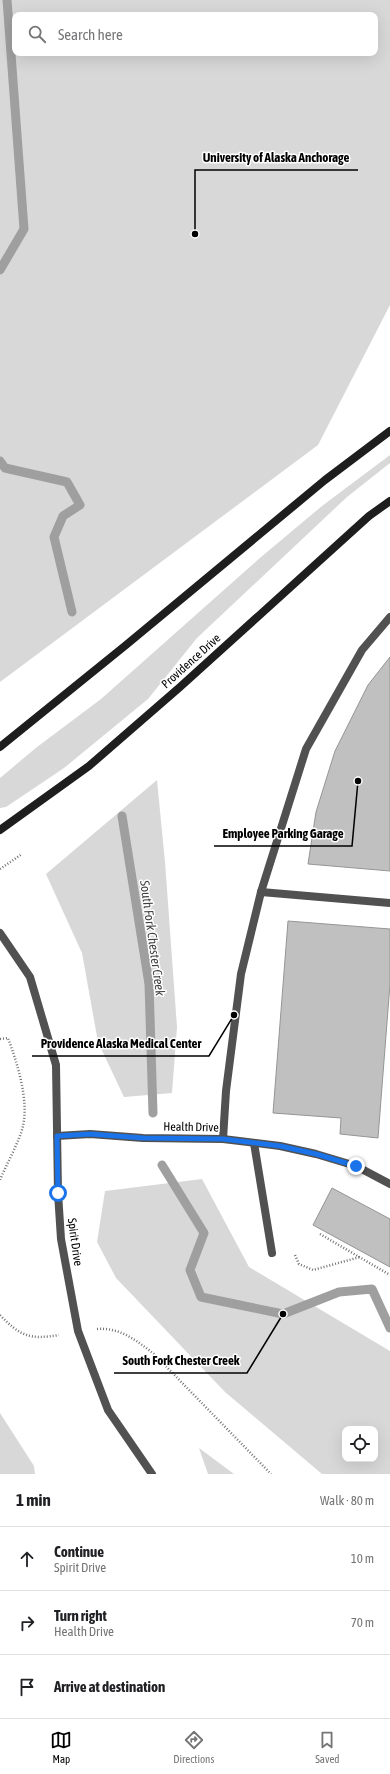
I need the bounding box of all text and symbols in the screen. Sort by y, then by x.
search box [12,12,378,56]
icon: search [26,23,48,45]
text: Search here [58,26,123,43]
callout: University of Alaska Anchorage [195,145,358,170]
text: University of Alaska Anchorage [203,150,349,165]
street label: Providence Drive [159,631,223,691]
callout: Employee Parking Garage [214,821,352,846]
text: Employee Parking Garage [222,826,344,841]
water label: South Fork Chester Creek [137,878,168,997]
callout: Providence Alaska Medical Center [32,1031,209,1056]
text: Providence Alaska Medical Center [41,1036,202,1051]
street label: Health Drive [163,1120,219,1134]
route end [347,1157,365,1175]
route start [49,1184,67,1202]
street label: Spirit Drive [65,1217,85,1267]
callout: South Fork Chester Creek [114,1348,247,1373]
text: South Fork Chester Creek [122,1353,240,1368]
map controls [342,1426,378,1462]
button: locate [342,1426,378,1462]
text: 1 min [16,1490,51,1510]
text: Walk · 80 m [320,1493,374,1508]
text: Continue [54,1543,104,1560]
icon: ahead [16,1548,38,1570]
text: 10 m [351,1551,374,1566]
text: Spirit Drive [54,1560,106,1575]
text: Turn right [54,1607,107,1624]
icon: right [16,1612,38,1634]
text: 70 m [351,1615,374,1630]
text: Health Drive [54,1624,114,1639]
icon: arrive [16,1676,38,1698]
text: Arrive at destination [54,1678,165,1695]
tab: Map [50,1729,72,1765]
tab: Directions [173,1729,214,1765]
tab: Saved [315,1729,340,1765]

